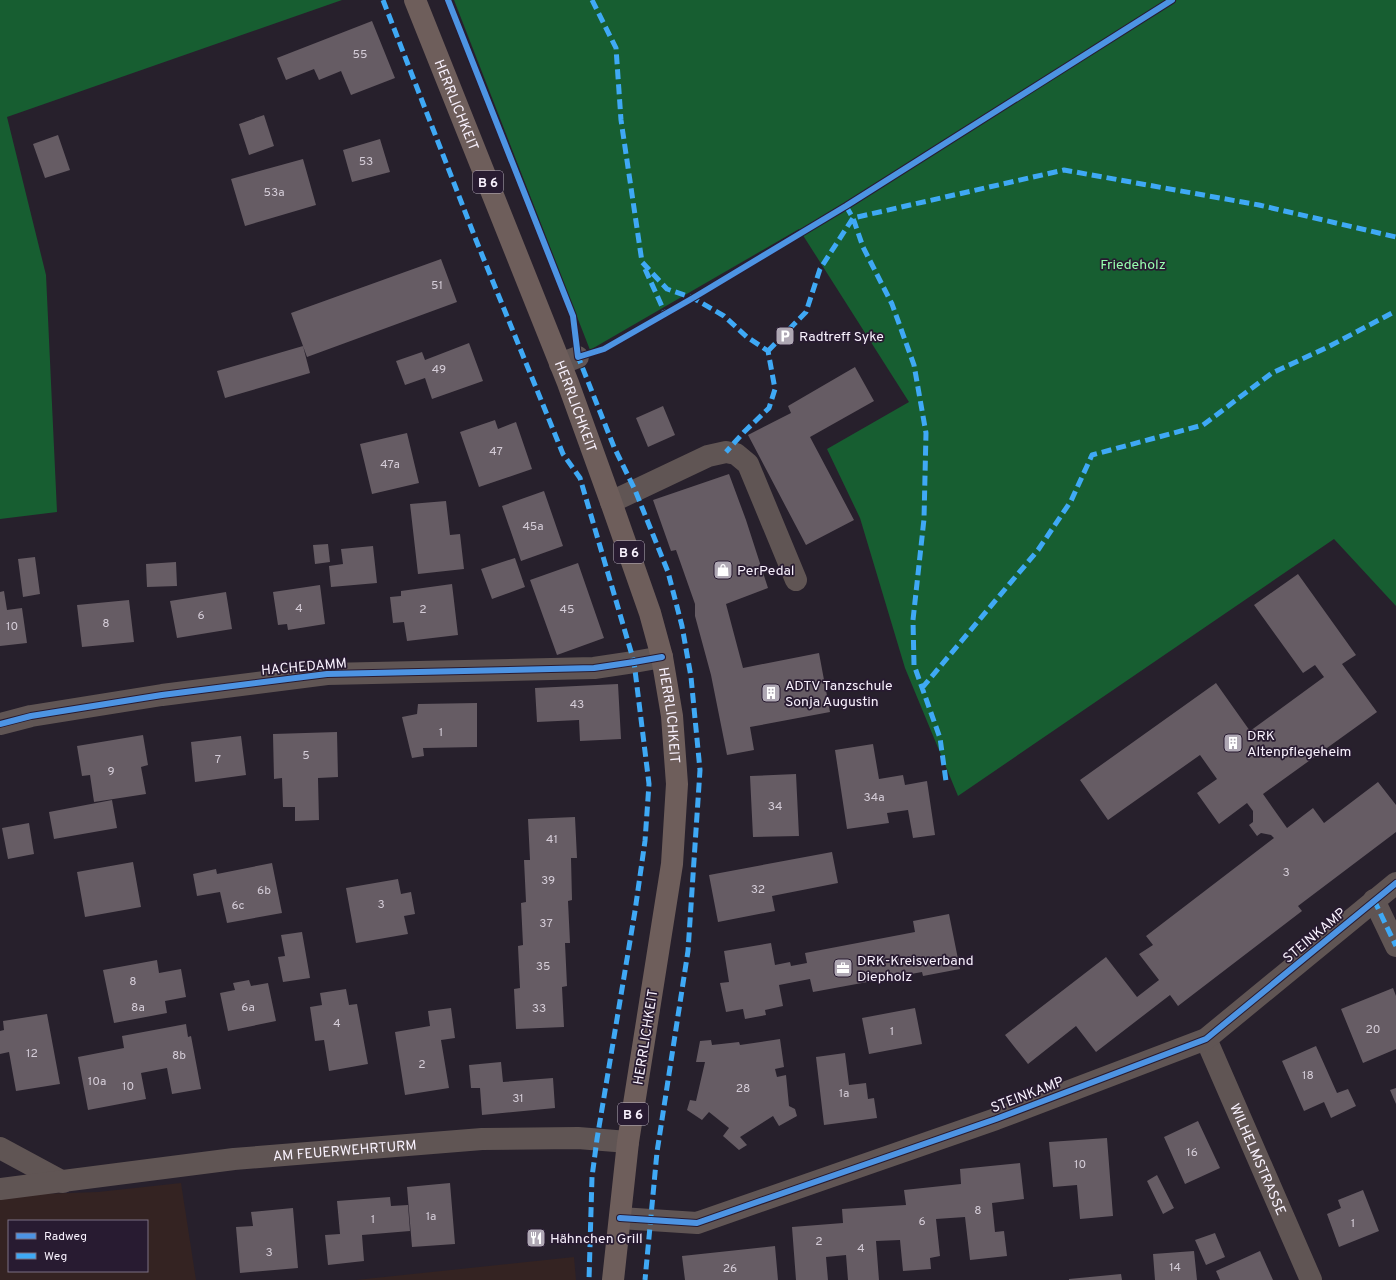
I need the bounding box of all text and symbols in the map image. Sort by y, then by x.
house number: 55 [353,47,367,63]
street label: HERRLICHKEIT [430,57,481,154]
house number: 53 [359,154,373,170]
road number: B 6 [473,171,503,193]
house number: 53a [263,185,285,201]
park label: Friedeholz [1100,257,1166,274]
house number: 51 [431,278,443,294]
parking icon: Radtreff Syke [774,325,796,347]
place label: Radtreff Syke [799,329,884,346]
street label: HERRLICHKEIT [550,358,599,455]
house number: 49 [432,362,446,378]
house number: 47 [489,444,503,460]
house number: 47a [380,457,400,473]
house number: 45a [522,519,544,535]
road number: B 6 [614,541,644,563]
shop icon: PerPedal [712,559,734,581]
place label: PerPedal [737,563,795,580]
house number: 4 [295,601,303,617]
house number: 2 [419,602,427,618]
house number: 45 [560,602,574,618]
house number: 6 [197,608,205,624]
house number: 8 [102,616,110,632]
house number: 10 [6,619,18,635]
street label: HACHEDAMM [261,655,348,680]
street label: HERRLICHKEIT [654,666,682,764]
place label: ADTV Tanzschule Sonja Augustin [785,678,892,711]
building icon: ADTV Tanzschule Sonja Augustin [760,682,782,704]
house number: 43 [570,697,584,713]
house number: 1 [439,725,443,741]
place label: DRK Altenpflegeheim [1247,728,1351,761]
building icon: DRK Altenpflegeheim [1222,732,1244,754]
house number: 5 [302,748,310,764]
house number: 7 [215,752,221,768]
house number: 9 [107,764,115,780]
house number: 34a [864,790,885,806]
house number: 34 [768,799,782,815]
house number: 41 [546,832,558,848]
house number: 3 [1282,865,1290,881]
house number: 39 [541,873,555,889]
house number: 32 [751,882,765,898]
house number: 6b [257,883,271,899]
house number: 3 [377,897,385,913]
house number: 6c [231,898,245,914]
street label: STEINKAMP [1280,905,1350,967]
house number: 37 [539,916,553,932]
place label: DRK-Kreisverband Diepholz [857,953,974,986]
office icon: DRK-Kreisverband Diepholz [832,957,854,979]
house number: 35 [536,959,550,975]
house number: 8 [129,974,137,990]
street label: HERRLICHKEIT [631,988,662,1086]
house number: 8a [131,1000,145,1016]
house number: 6a [241,1000,255,1016]
house number: 33 [532,1001,546,1017]
house number: 4 [333,1016,341,1032]
house number: 20 [1365,1022,1381,1038]
house number: 1 [890,1024,894,1040]
house number: 12 [26,1046,38,1062]
house number: 8b [172,1048,186,1064]
house number: 2 [418,1057,426,1073]
house number: 18 [1302,1068,1314,1084]
house number: 10a [88,1074,106,1090]
street label: STEINKAMP [989,1074,1067,1117]
house number: 10 [122,1079,134,1095]
house number: 28 [736,1081,750,1097]
house number: 1a [839,1086,849,1102]
house number: 31 [512,1091,524,1107]
street label: WILHELMSTRASSE [1225,1101,1289,1218]
road number: B 6 [618,1103,648,1125]
street label: AM FEUERWEHRTURM [272,1137,417,1166]
house number: 16 [1186,1145,1198,1161]
house number: 10 [1074,1157,1086,1173]
house number: 8 [974,1203,982,1219]
house number: 1a [426,1209,436,1225]
house number: 1 [371,1212,375,1228]
house number: 6 [918,1214,926,1230]
house number: 1 [1351,1216,1355,1232]
legend [8,1220,148,1272]
restaurant icon: Hähnchen Grill [525,1227,547,1249]
text: Radweg [44,1229,87,1245]
place label: Hähnchen Grill [550,1231,643,1248]
house number: 2 [815,1234,823,1250]
house number: 4 [857,1241,865,1257]
house number: 3 [265,1245,273,1261]
text: Weg [44,1249,67,1265]
house number: 14 [1169,1260,1181,1276]
house number: 26 [723,1261,737,1277]

